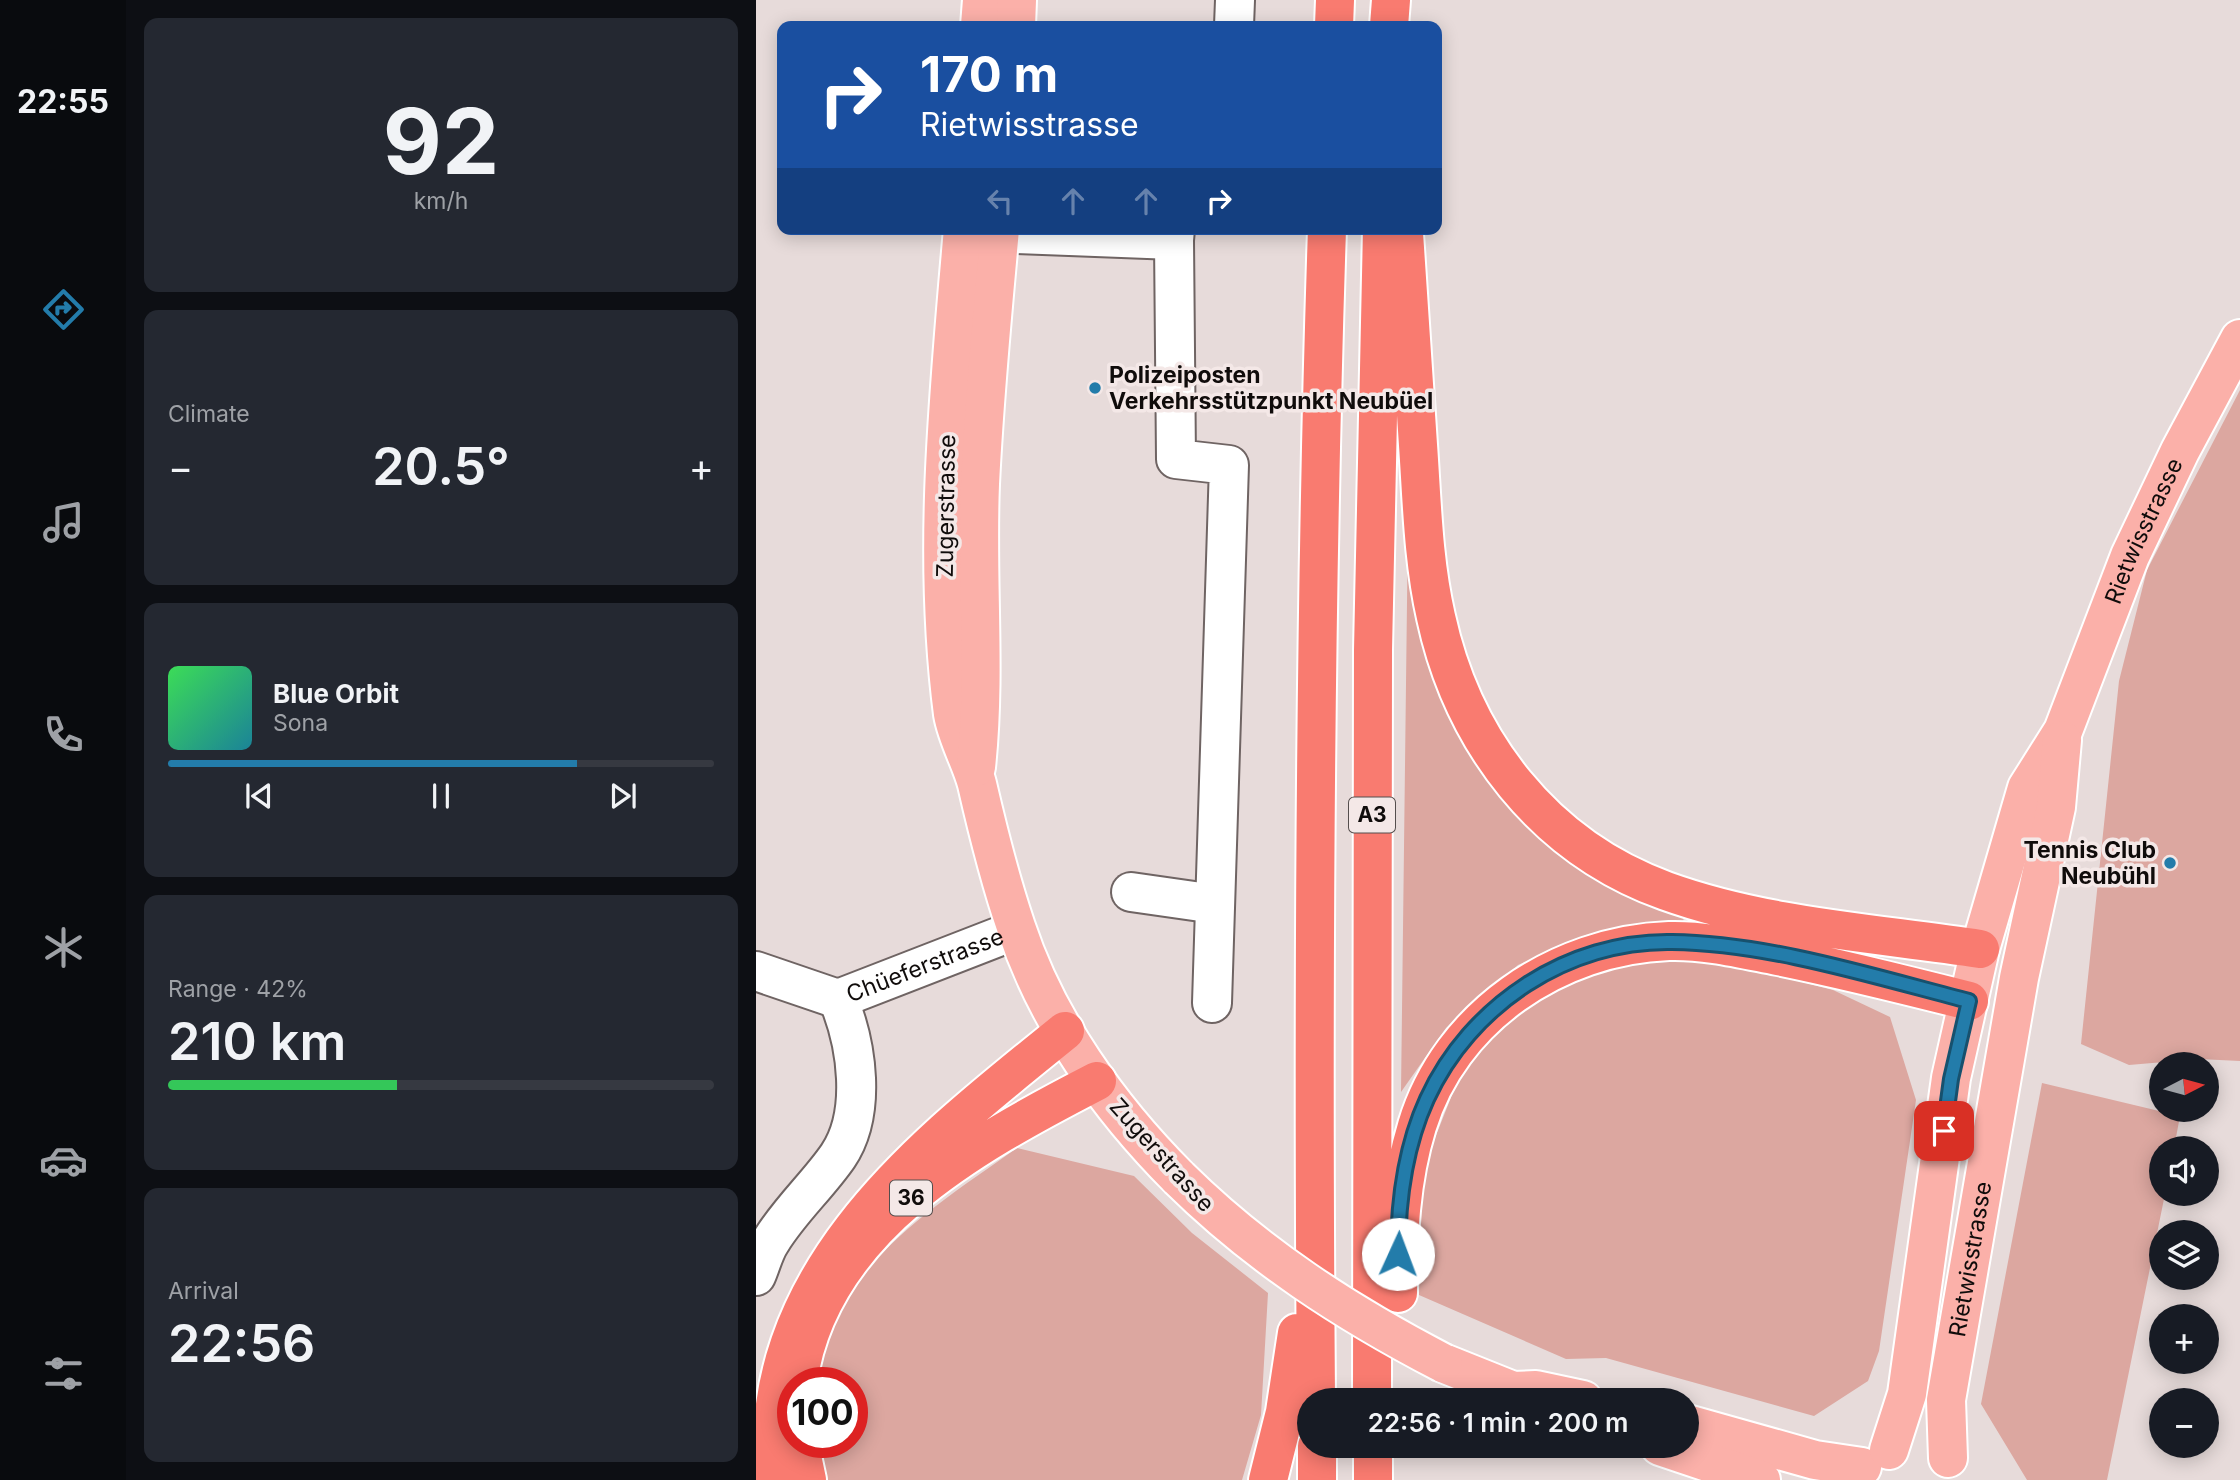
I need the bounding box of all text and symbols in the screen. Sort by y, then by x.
text: 170 m [920,45,1058,104]
icon: right [805,49,896,140]
text: 22:55 [17,82,109,121]
text: 92 [383,86,499,196]
text: Rietwisstrasse [920,105,1139,144]
icon: left [981,182,1019,220]
icon: ahead [1054,182,1092,220]
icon: ahead [1127,182,1165,220]
icon: right [1200,182,1238,220]
text: km/h [414,187,468,215]
icon: directions [39,285,88,334]
place label: Polizeiposten Verkehrsstützpunkt Neubüel [1109,361,1433,415]
marker: Polizeiposten Verkehrsstützpunkt Neubüel [1087,380,1103,396]
text: Climate [168,400,250,428]
street label: Zugerstrasse [931,434,961,578]
text: 20.5° [372,435,510,498]
text: − [168,444,193,490]
text: + [689,444,714,490]
street label: Rietwisstrasse [2099,453,2189,608]
icon: music [39,498,88,547]
text: Blue Orbit [273,678,399,709]
text: Sona [273,709,328,737]
icon: phone [39,710,88,759]
icon: previous [240,777,278,815]
icon: pause [422,777,460,815]
icon: next [604,777,642,815]
road number: A3 [1349,798,1395,832]
place label: Tennis Club Neubühl [2023,836,2156,890]
marker: Tennis Club Neubühl [2162,855,2178,871]
street label: Chüeferstrasse [842,922,1008,1008]
icon: climate [39,923,88,972]
text: Range · 42% [168,975,308,1003]
text: 210 km [168,1010,346,1073]
north arrow [2149,1052,2219,1122]
map controls [2149,1052,2219,1458]
street label: Zugerstrasse [1104,1092,1220,1218]
pin [1914,1101,1974,1161]
icon: arrive [1925,1112,1963,1150]
icon: car [39,1136,88,1185]
button: sound [2149,1136,2219,1206]
street label: Rietwisstrasse [1943,1179,1998,1339]
road number: 36 [890,1180,932,1216]
position arrow [1361,1217,1435,1291]
button: layers [2149,1220,2219,1290]
text: Arrival [168,1277,239,1305]
button: + [2149,1304,2219,1374]
text: 22:56 [168,1312,315,1375]
icon: filters [39,1349,88,1398]
speed limit sign: 100 [777,1367,868,1458]
button: − [2149,1388,2219,1458]
text: 22:56 · 1 min · 200 m [1368,1407,1628,1438]

